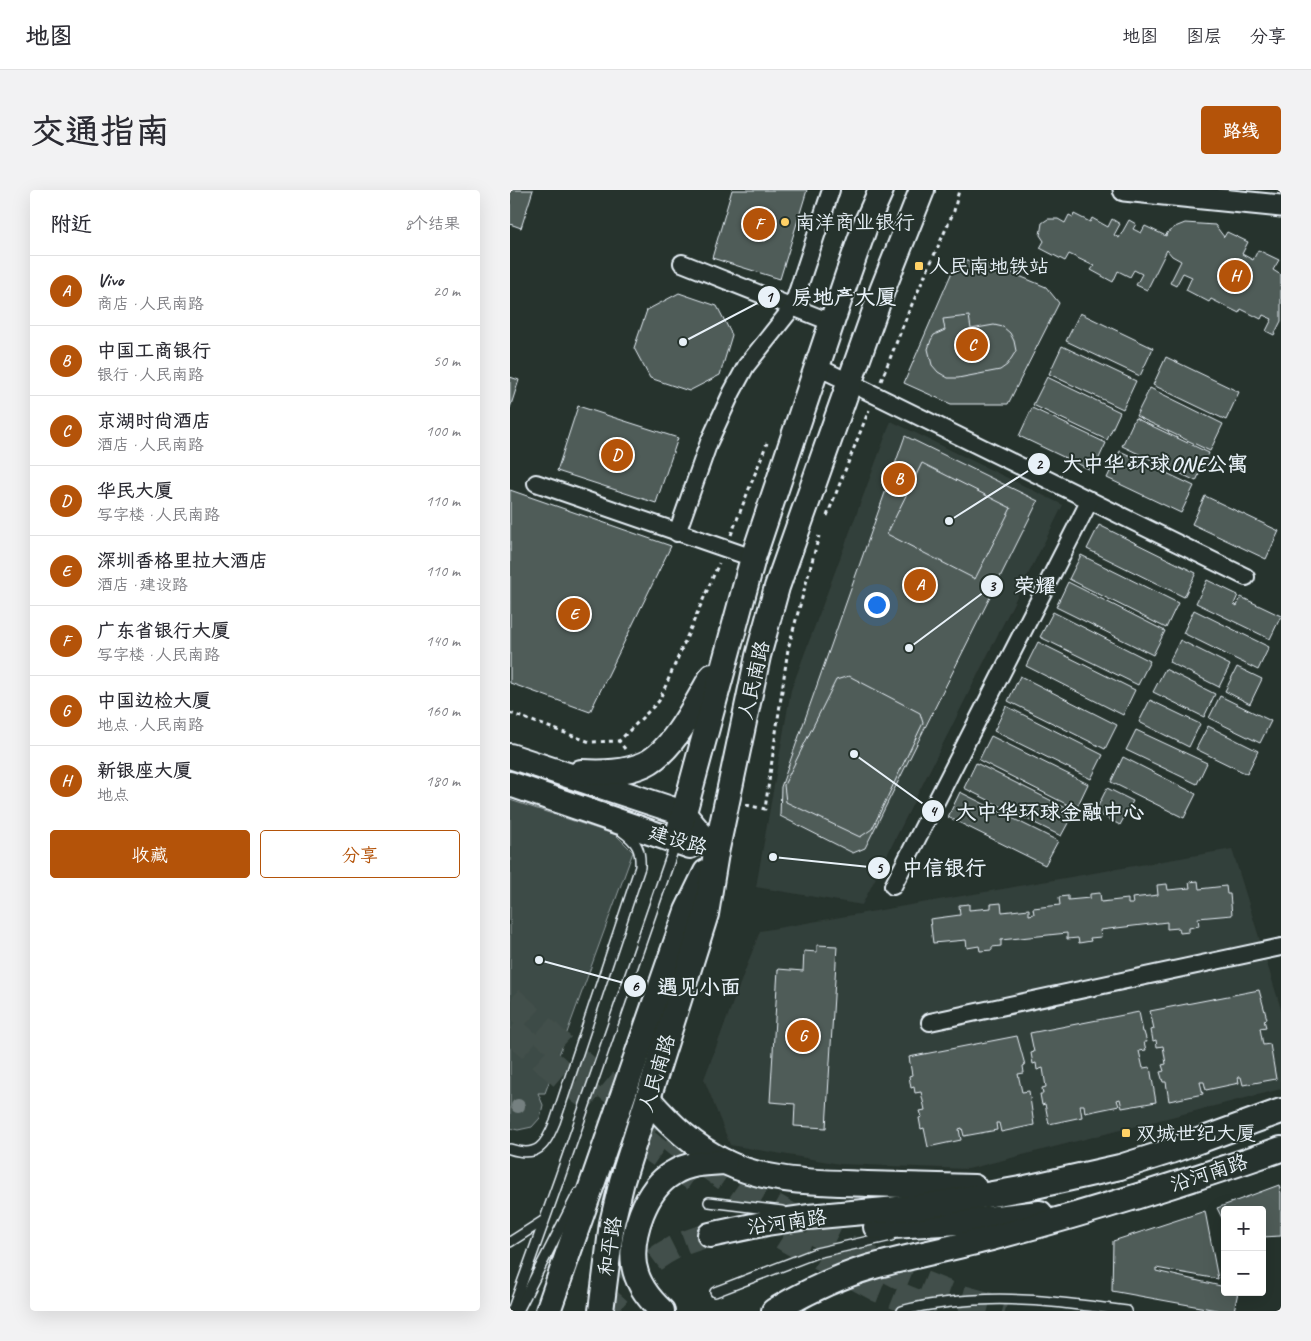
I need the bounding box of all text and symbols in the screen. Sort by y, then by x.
text: 地图 [25,21,73,51]
text: 地图 [1122,25,1158,47]
text: 图层 [1186,25,1222,47]
text: 分享 [1250,25,1286,47]
button: 路线 [1201,106,1281,154]
text: 交通指南 [30,109,170,154]
pin: F [743,205,775,243]
place label: 南洋商业银行 [795,210,915,235]
text: 附近 [50,211,92,237]
text: 8个结果 [405,214,460,234]
marker: 南洋商业银行 [779,216,791,228]
place label: 人民南地铁站 [929,254,1049,279]
pin: H [1219,257,1251,295]
marker: 人民南地铁站 [913,260,925,272]
text: Vivo [97,268,123,292]
callout: 房地产大厦 [756,279,906,315]
text: A [62,281,70,301]
text: 20 m [433,281,460,301]
text: 房地产大厦 [792,284,897,310]
text: 1 [766,288,775,307]
text: 商店 · 人民南路 [97,294,204,314]
pin: C [956,326,988,364]
text: 中国工商银行 [97,339,211,363]
text: B [62,351,70,371]
text: 50 m [433,351,460,371]
text: 银行 · 人民南路 [97,365,204,385]
text: 京湖时尚酒店 [97,409,211,433]
text: C [62,421,70,441]
text: 100 m [426,421,460,441]
text: 酒店 · 人民南路 [97,435,204,455]
pin: D [601,436,633,474]
callout: 大中华•环球ONE公寓 [1027,446,1258,482]
text: 大中华•环球ONE公寓 [1062,451,1248,477]
text: 2 [1036,455,1044,474]
pin: B [883,460,915,498]
text: 华民大厦 [97,479,173,503]
text: D [61,491,71,511]
text: 110 m [426,491,460,511]
text: 写字楼 · 人民南路 [97,505,220,525]
text: 深圳香格里拉大酒店 [97,549,268,573]
text: E [62,561,70,581]
text: 110 m [426,561,460,581]
pin: A [904,566,936,604]
callout: 荣耀 [979,568,1066,604]
text: 荣耀 [1014,573,1056,599]
text: 酒店 · 建设路 [97,575,188,595]
text: 3 [989,577,997,596]
your location [864,592,890,618]
pin: E [558,595,590,633]
text: 广东省银行大厦 [97,619,230,643]
text: F [62,631,70,651]
text: 140 m [426,631,460,651]
street label: 人民南路 [733,637,775,722]
text: 写字楼 · 人民南路 [97,645,220,665]
text: 中国边检大厦 [97,689,211,713]
text: G [62,701,70,721]
text: 160 m [426,701,460,721]
text: 地点 · 人民南路 [97,715,204,735]
text: 新银座大厦 [97,759,192,783]
text: H [61,771,71,791]
text: 180 m [426,771,460,791]
text: 地点 [97,785,129,805]
callout: 大中华环球金融中心 [920,793,1154,829]
text: 大中华环球金融中心 [956,799,1145,825]
text: 4 [930,802,939,821]
street label: 建设路 [646,820,711,861]
button: 收藏 [50,830,250,878]
button: 分享 [260,830,460,878]
callout: 中信银行 [867,850,996,886]
text: 中信银行 [902,855,986,881]
text: 5 [876,859,884,878]
callout: 遇见小面 [622,968,751,1004]
text: 遇见小面 [657,974,741,1000]
text: 6 [631,977,639,996]
pin: G [787,1017,819,1055]
street label: 人民南路 [633,1030,681,1115]
place label: 双城世纪大厦 [1136,1121,1256,1146]
marker: 双城世纪大厦 [1120,1127,1132,1139]
street label: 沿河南路 [1167,1148,1252,1197]
street label: 沿河南路 [746,1204,829,1240]
map controls [1221,1206,1266,1296]
button: + [1221,1206,1266,1251]
street label: 和平路 [593,1213,627,1278]
button: − [1221,1251,1266,1296]

